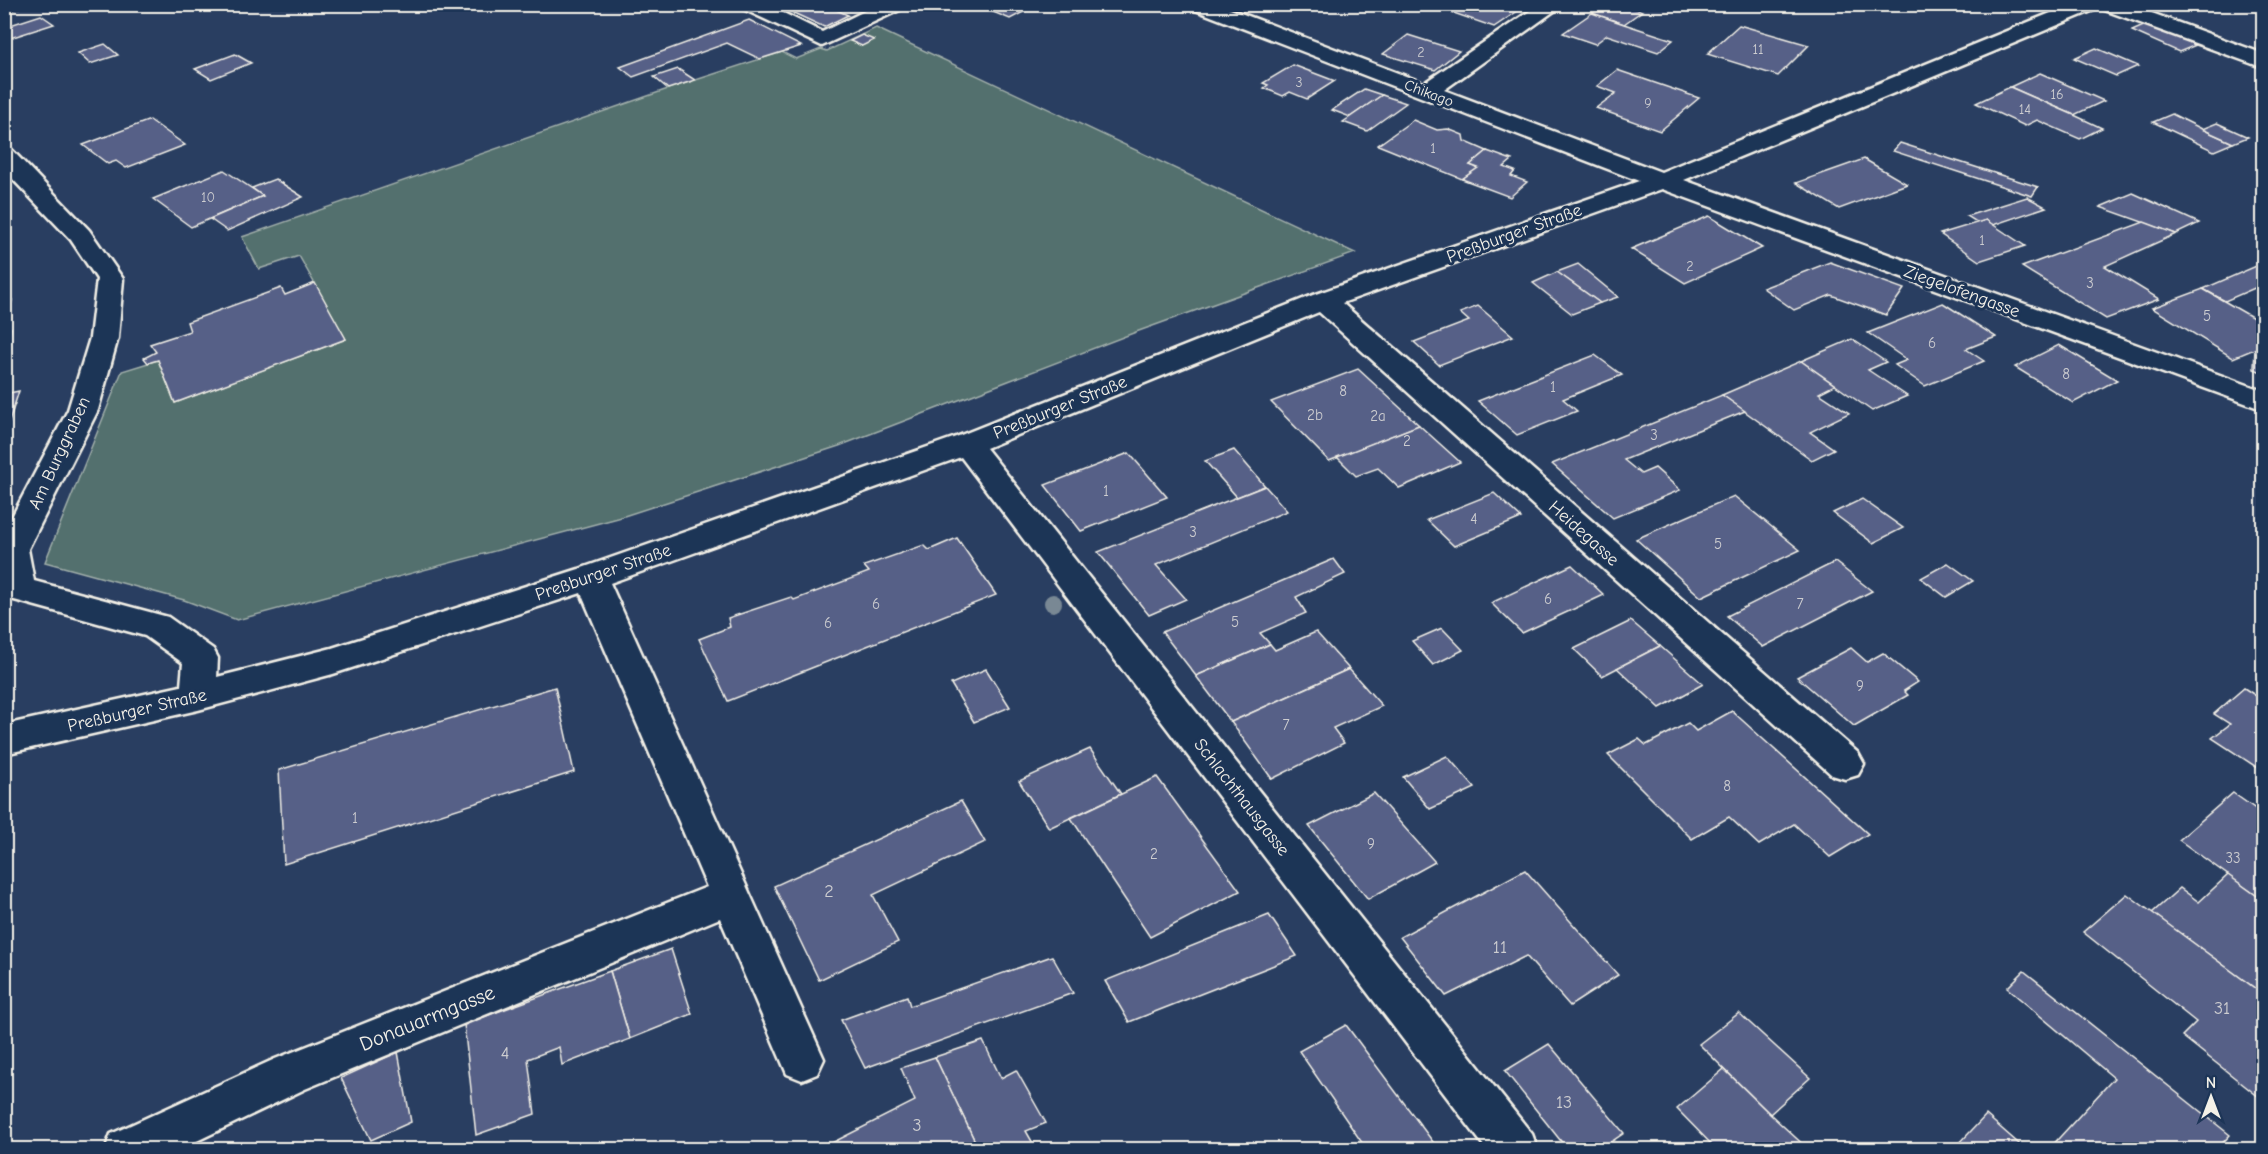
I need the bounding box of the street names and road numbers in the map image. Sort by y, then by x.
street label: Chikago [1402,75,1456,111]
street label: Preßburger Straße [1444,199,1585,268]
street label: Ziegelofengasse [1901,261,2023,322]
street label: Preßburger Straße [990,371,1130,444]
street label: Am Burggraben [24,393,95,513]
street label: Heidegasse [1544,496,1623,570]
street label: Preßburger Straße [533,539,674,606]
street label: Preßburger Straße [65,684,209,737]
street label: Schlachthausgasse [1189,734,1294,860]
street label: Donauarmgasse [356,980,498,1056]

